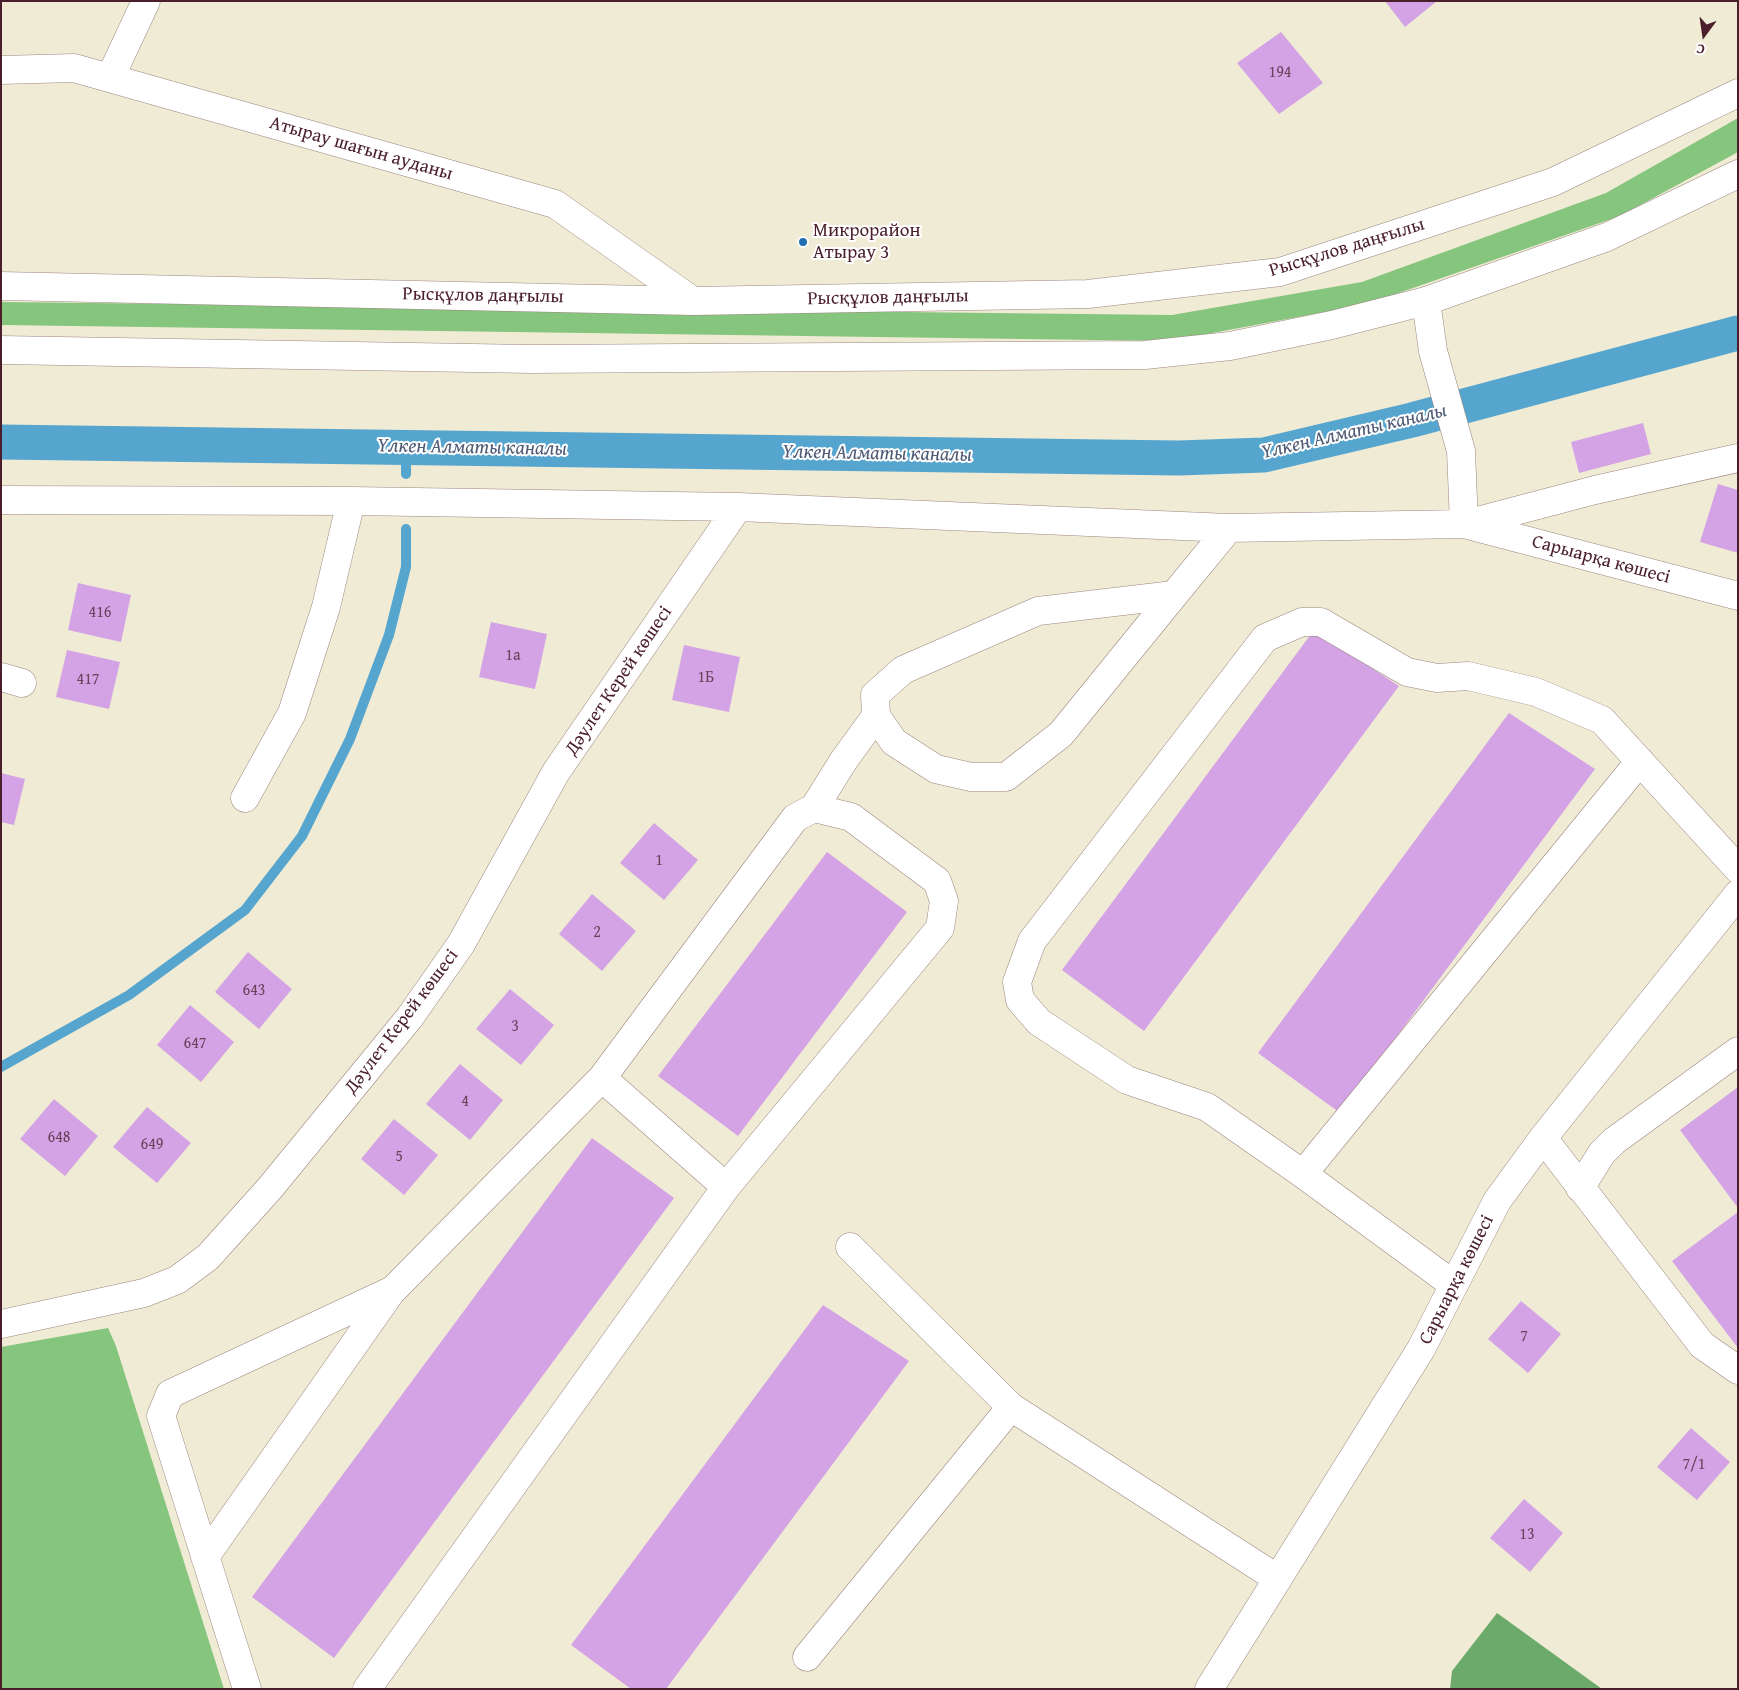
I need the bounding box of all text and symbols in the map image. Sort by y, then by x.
north arrow [1679,10,1729,60]
text: С [1694,39,1707,60]
house number: 194 [1268,63,1292,83]
street label: Атырау шағын ауданы [267,112,455,186]
street label: Рысқұлов даңғылы [1266,214,1428,282]
place label: Микрорайон Атырау 3 [813,220,920,264]
marker: Микрорайон Атырау 3 [797,236,809,248]
street label: Рысқұлов даңғылы [402,283,564,309]
street label: Рысқұлов даңғылы [807,285,969,311]
water label: Үлкен Алматы каналы [1259,399,1449,465]
water label: Үлкен Алматы каналы [377,434,567,462]
water label: Үлкен Алматы каналы [782,440,972,468]
street label: Сарыарқа көшесі [1529,531,1673,589]
street label: Дәулет Керей көшесі [561,602,677,760]
house number: 416 [88,603,112,623]
house number: 1а [505,646,521,666]
house number: 1Б [698,668,714,688]
house number: 417 [76,670,100,690]
house number: 1 [655,851,663,871]
house number: 2 [593,923,601,943]
street label: Дәулет Керей көшесі [340,945,464,1099]
house number: 643 [242,981,266,1001]
house number: 3 [511,1017,519,1037]
house number: 647 [183,1034,207,1054]
house number: 4 [461,1092,469,1112]
house number: 648 [47,1128,71,1148]
house number: 649 [140,1135,164,1155]
house number: 5 [395,1147,403,1167]
street label: Сарыарқа көшесі [1415,1211,1499,1349]
house number: 7 [1520,1327,1528,1347]
house number: 7/1 [1683,1455,1705,1475]
house number: 13 [1519,1525,1535,1545]

